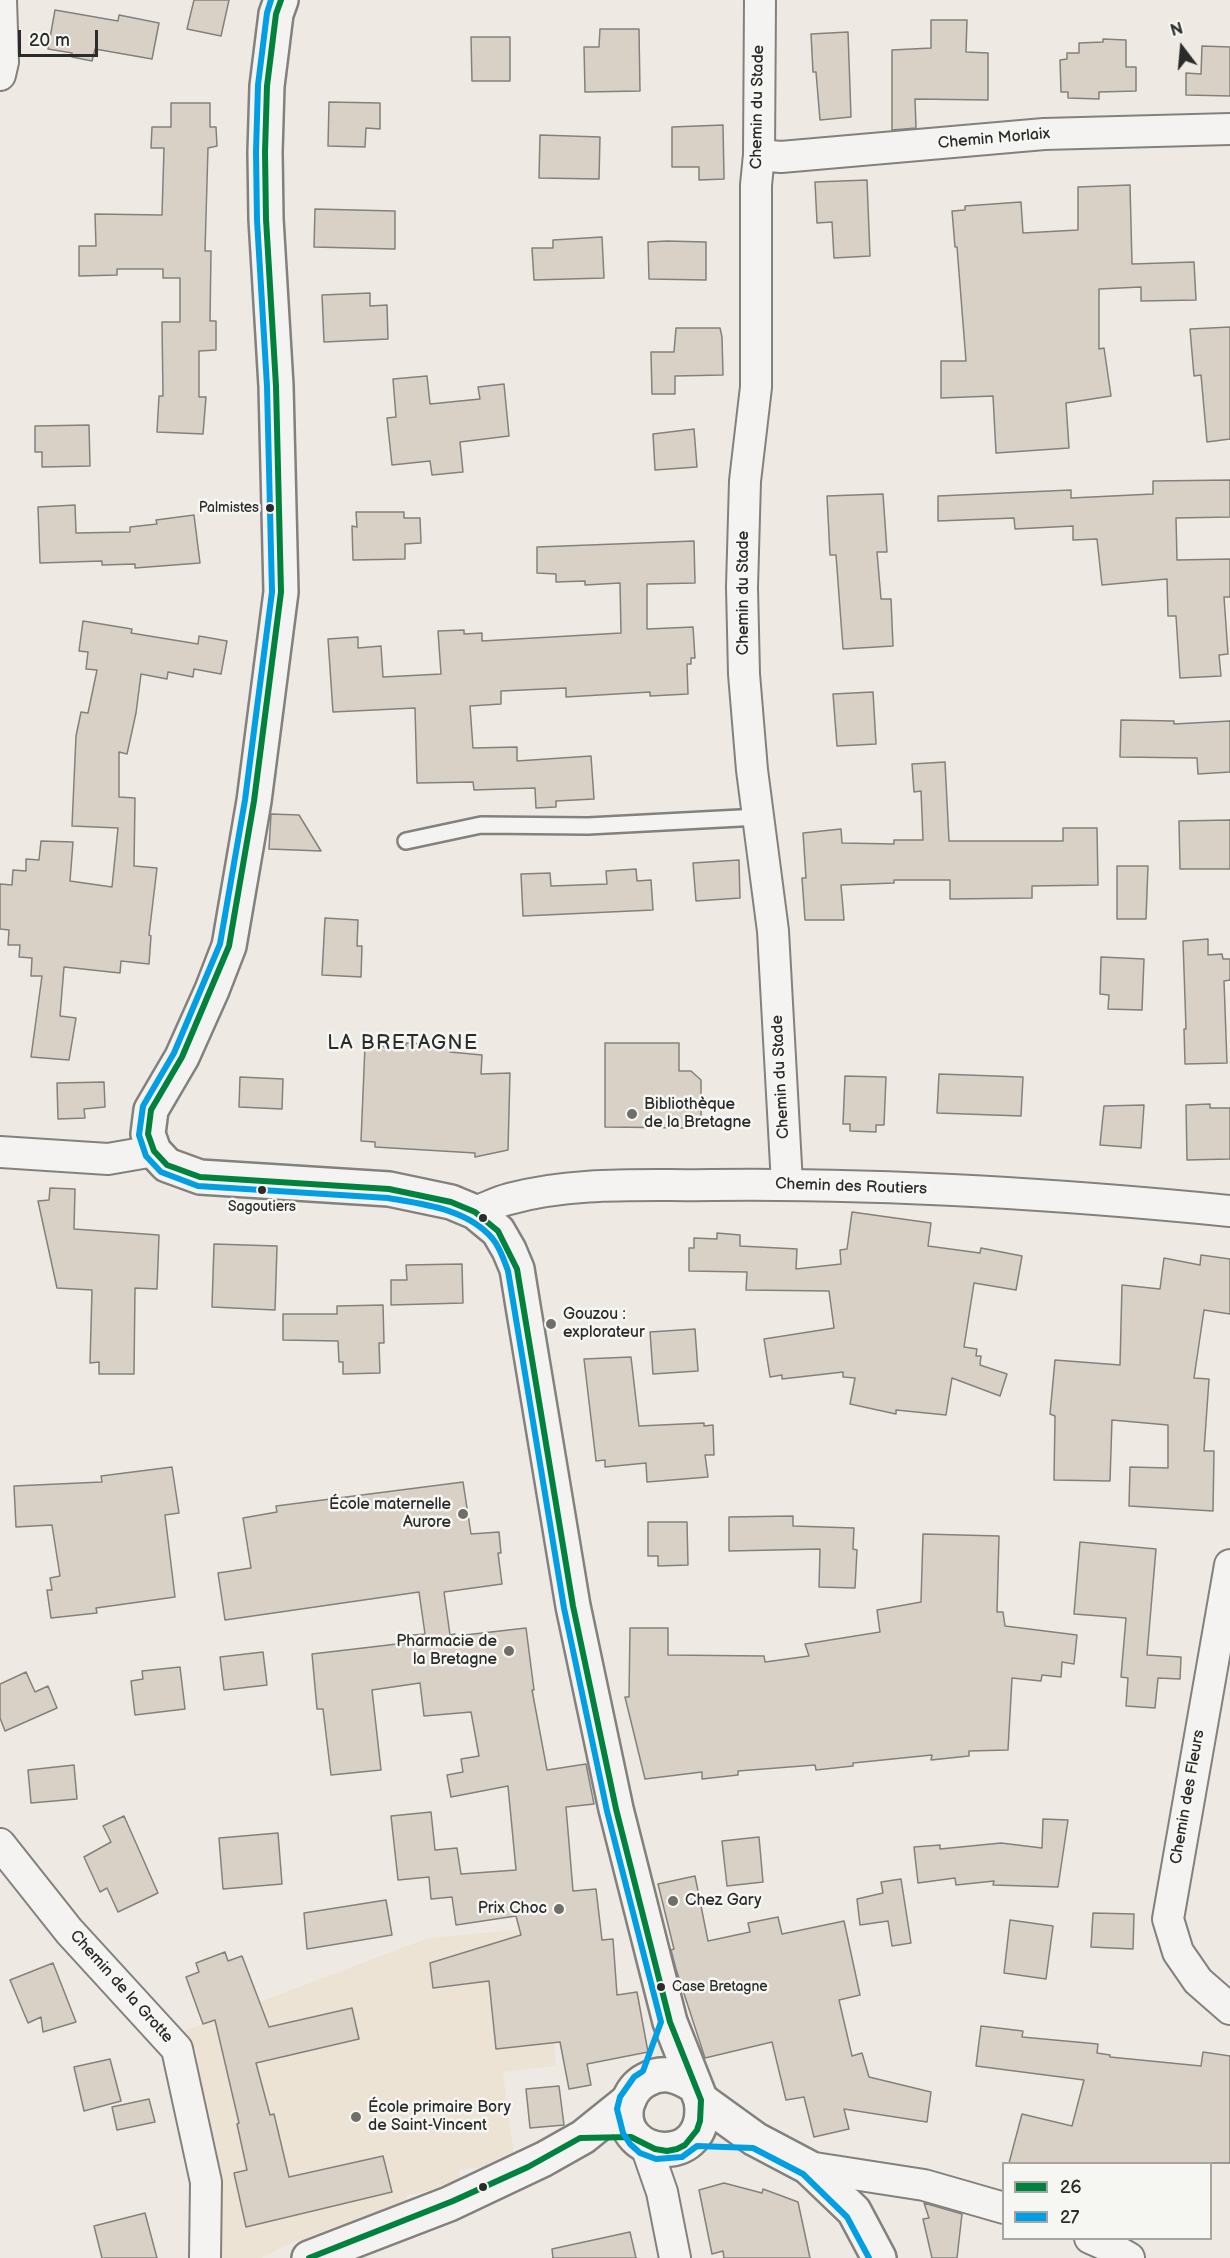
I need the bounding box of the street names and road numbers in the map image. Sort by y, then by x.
street label: Chemin du Stade [747,45,769,169]
street label: Chemin Morlaix [937,125,1051,153]
street label: Chemin du Stade [734,531,754,655]
street label: Chemin du Stade [768,1014,794,1140]
street label: Chemin des Routiers [775,1175,927,1199]
street label: Chemin des Fleurs [1167,1728,1209,1866]
street label: Chemin de la Grotte [65,1927,177,2047]

